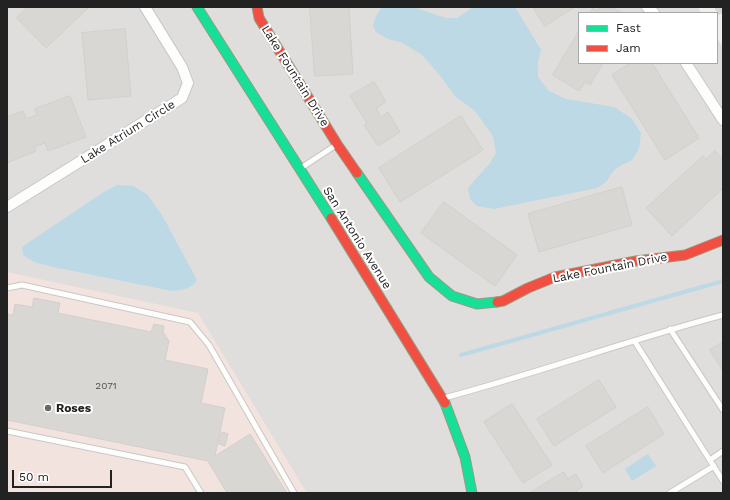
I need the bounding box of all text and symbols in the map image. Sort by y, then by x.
legend [578,12,718,64]
text: Fast [616,21,641,35]
street label: Lake Fountain Drive [258,23,332,129]
text: Jam [616,41,641,55]
street label: Lake Atrium Circle [78,97,178,167]
street label: San Antonio Avenue [320,184,394,292]
street label: Lake Fountain Drive [551,250,669,286]
house number: 2071 [95,380,117,392]
place label: Roses [56,401,91,415]
marker: Roses [43,403,53,413]
scale bar [14,462,114,488]
text: 50 m [19,470,49,484]

